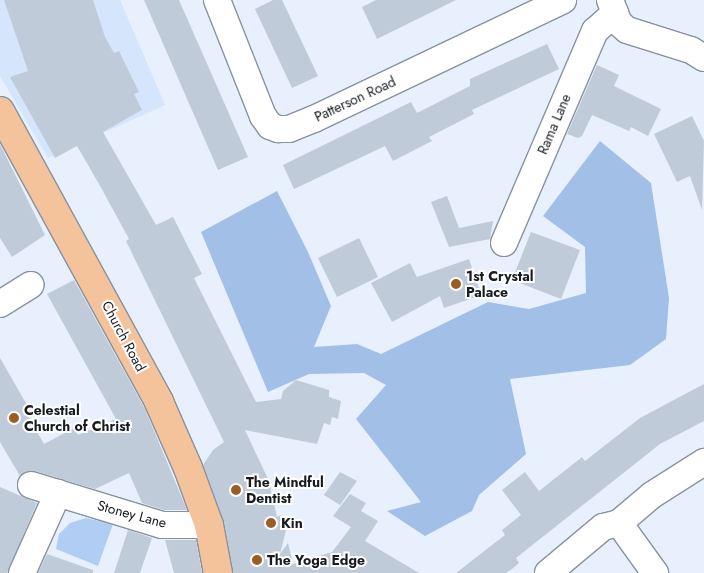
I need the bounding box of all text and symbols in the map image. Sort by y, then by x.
street label: Patterson Road [312,73,398,125]
street label: Rama Lane [534,91,574,157]
place label: 1st Crystal Palace [466,268,534,300]
marker: 1st Crystal Palace [450,278,462,290]
street label: Church Road [98,298,150,374]
place label: Celestial Church of Christ [24,402,130,434]
marker: Celestial Church of Christ [8,412,20,424]
place label: The Mindful Dentist [246,474,324,507]
marker: The Mindful Dentist [230,484,242,496]
street label: Stoney Lane [96,497,168,531]
place label: Kin [281,515,303,531]
marker: Kin [265,517,277,529]
place label: The Yoga Edge [267,552,365,568]
marker: The Yoga Edge [251,554,263,566]

